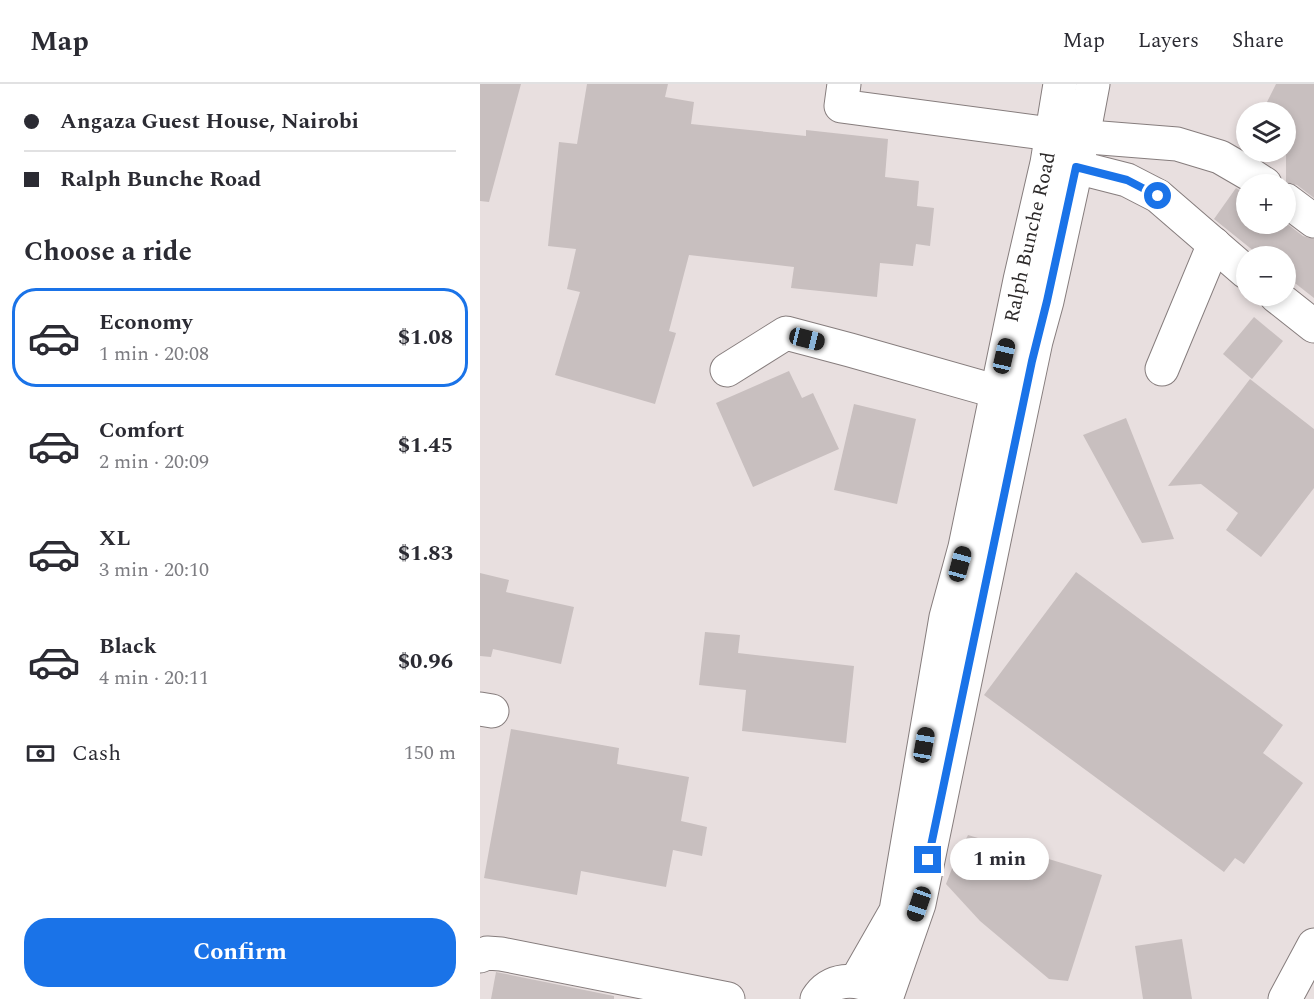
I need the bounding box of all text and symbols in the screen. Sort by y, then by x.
text: Map [30,20,89,63]
text: Map [1063,25,1105,57]
text: Layers [1138,25,1199,57]
text: Share [1232,25,1284,57]
map controls [1236,102,1296,306]
button: layers [1236,102,1296,162]
text: Angaza Guest House, Nairobi [60,105,359,138]
street label: Ralph Bunche Road [997,150,1064,325]
text: Ralph Bunche Road [60,163,261,196]
button: + [1236,174,1296,234]
route start [1144,182,1171,209]
text: Choose a ride [24,231,192,273]
button: − [1236,246,1296,306]
text: Economy [99,306,192,339]
icon: car [27,311,81,365]
text: $1.08 [398,321,453,354]
car [787,326,827,352]
car [991,336,1017,376]
text: 1 min · 20:08 [99,339,209,369]
text: Comfort [99,414,184,447]
icon: car [27,419,81,473]
text: $1.45 [398,429,453,462]
text: 2 min · 20:09 [99,447,209,477]
text: XL [99,522,130,555]
icon: car [27,527,81,581]
text: $1.83 [398,537,453,570]
car [947,544,973,584]
text: 3 min · 20:10 [99,555,209,585]
text: Black [99,630,157,663]
icon: car [27,635,81,689]
text: $0.96 [398,645,453,678]
text: 4 min · 20:11 [99,663,209,693]
car [912,726,936,764]
icon: cash [24,737,57,770]
text: Cash [72,737,121,770]
text: 150 m [404,738,456,768]
callout: 1 min [949,839,1048,881]
text: 1 min [973,844,1026,874]
route end [914,846,941,873]
car [905,884,933,924]
button: Confirm [24,918,456,987]

